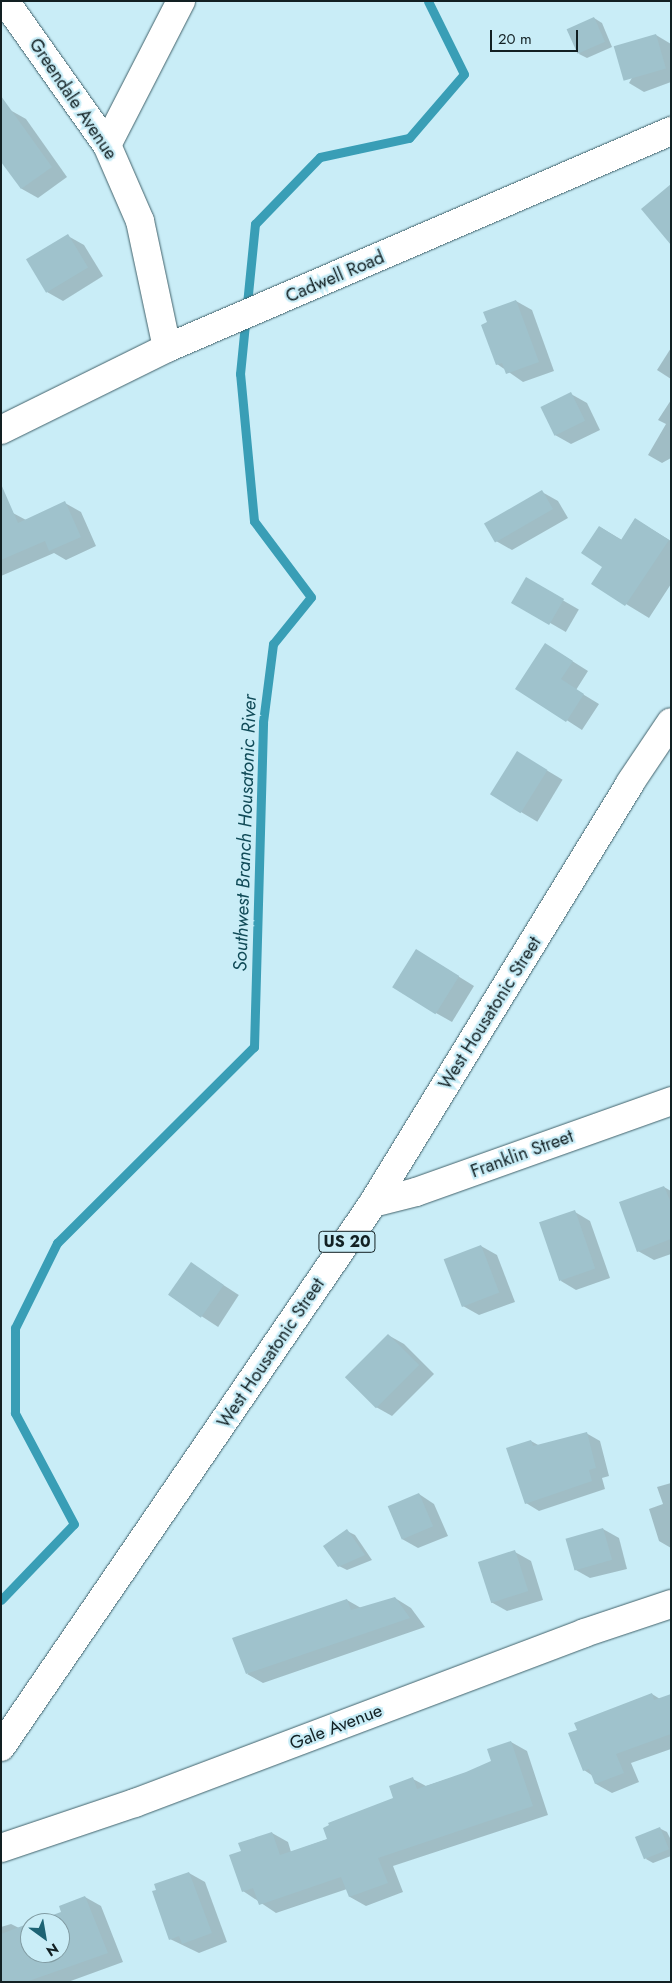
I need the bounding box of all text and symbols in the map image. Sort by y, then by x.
scale bar [492,20,580,52]
text: 20 m [498,28,532,50]
street label: Greendale Avenue [24,34,122,164]
street label: Cadwell Road [282,247,388,307]
water label: Southwest Branch Housatonic River [229,694,261,972]
street label: West Housatonic Street [434,933,546,1093]
street label: Franklin Street [468,1125,576,1183]
road number: US 20 [318,1228,376,1256]
street label: West Housatonic Street [213,1274,329,1432]
street label: Gale Avenue [287,1699,385,1755]
north arrow [20,1913,70,1963]
text: N [42,1938,62,1961]

